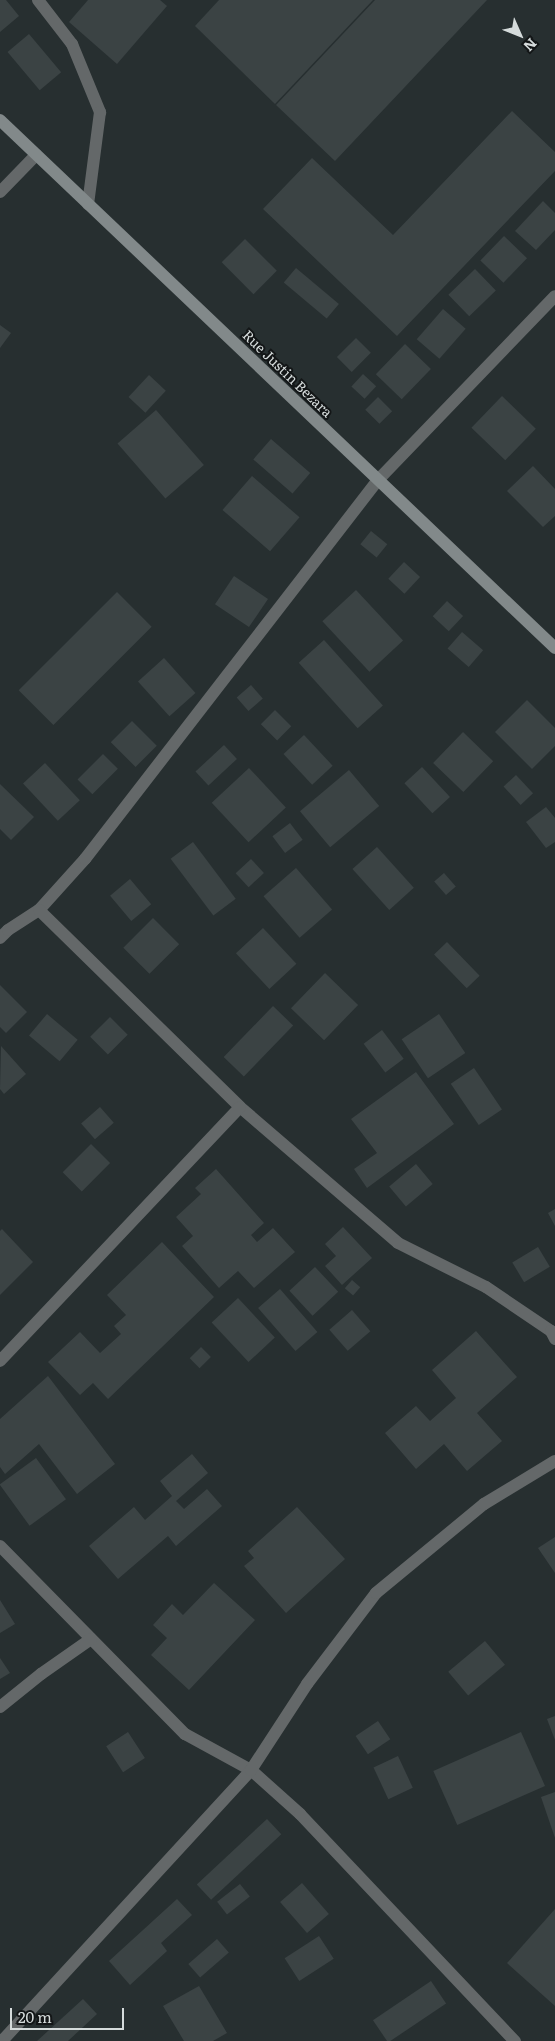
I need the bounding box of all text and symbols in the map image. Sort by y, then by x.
north arrow [495,10,545,60]
text: N [520,34,542,57]
street label: Rue Justin Bezara [240,326,336,420]
scale bar [12,1998,126,2030]
text: 20 m [18,2005,52,2028]

